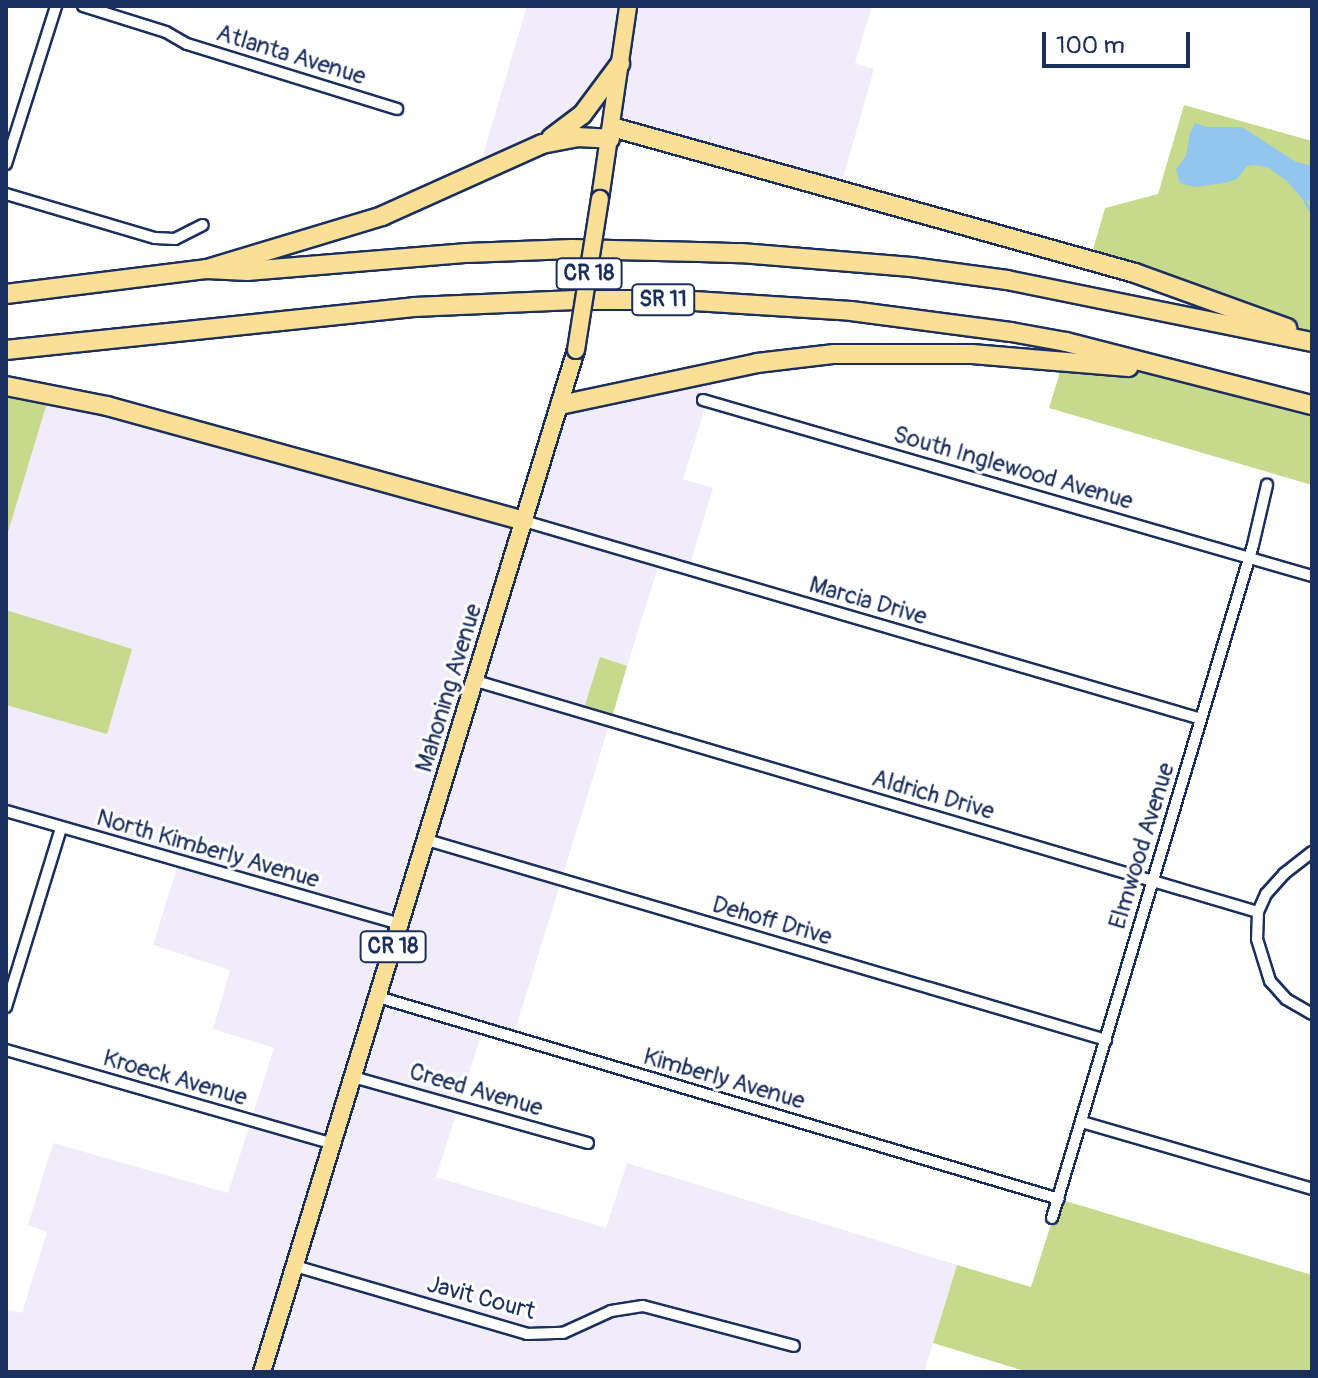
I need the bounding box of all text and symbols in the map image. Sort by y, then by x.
scale bar [1046,16,1194,66]
street label: Atlanta Avenue [213,19,369,91]
text: 100 m [1056,31,1125,60]
road number: CR 18 [555,256,623,292]
road number: SR 11 [631,282,695,318]
street label: South Inglewood Avenue [890,420,1136,516]
street label: Marcia Drive [806,570,930,632]
street label: Mahoning Avenue [410,600,488,776]
street label: Elmwood Avenue [1103,759,1181,933]
street label: Aldrich Drive [869,764,997,826]
street label: North Kimberly Avenue [93,803,323,895]
street label: Dehoff Drive [709,890,835,952]
road number: CR 18 [359,929,427,965]
street label: Kimberly Avenue [640,1042,808,1116]
street label: Kroeck Avenue [100,1044,250,1112]
street label: Creed Avenue [406,1057,546,1123]
street label: Javit Court [424,1270,538,1326]

